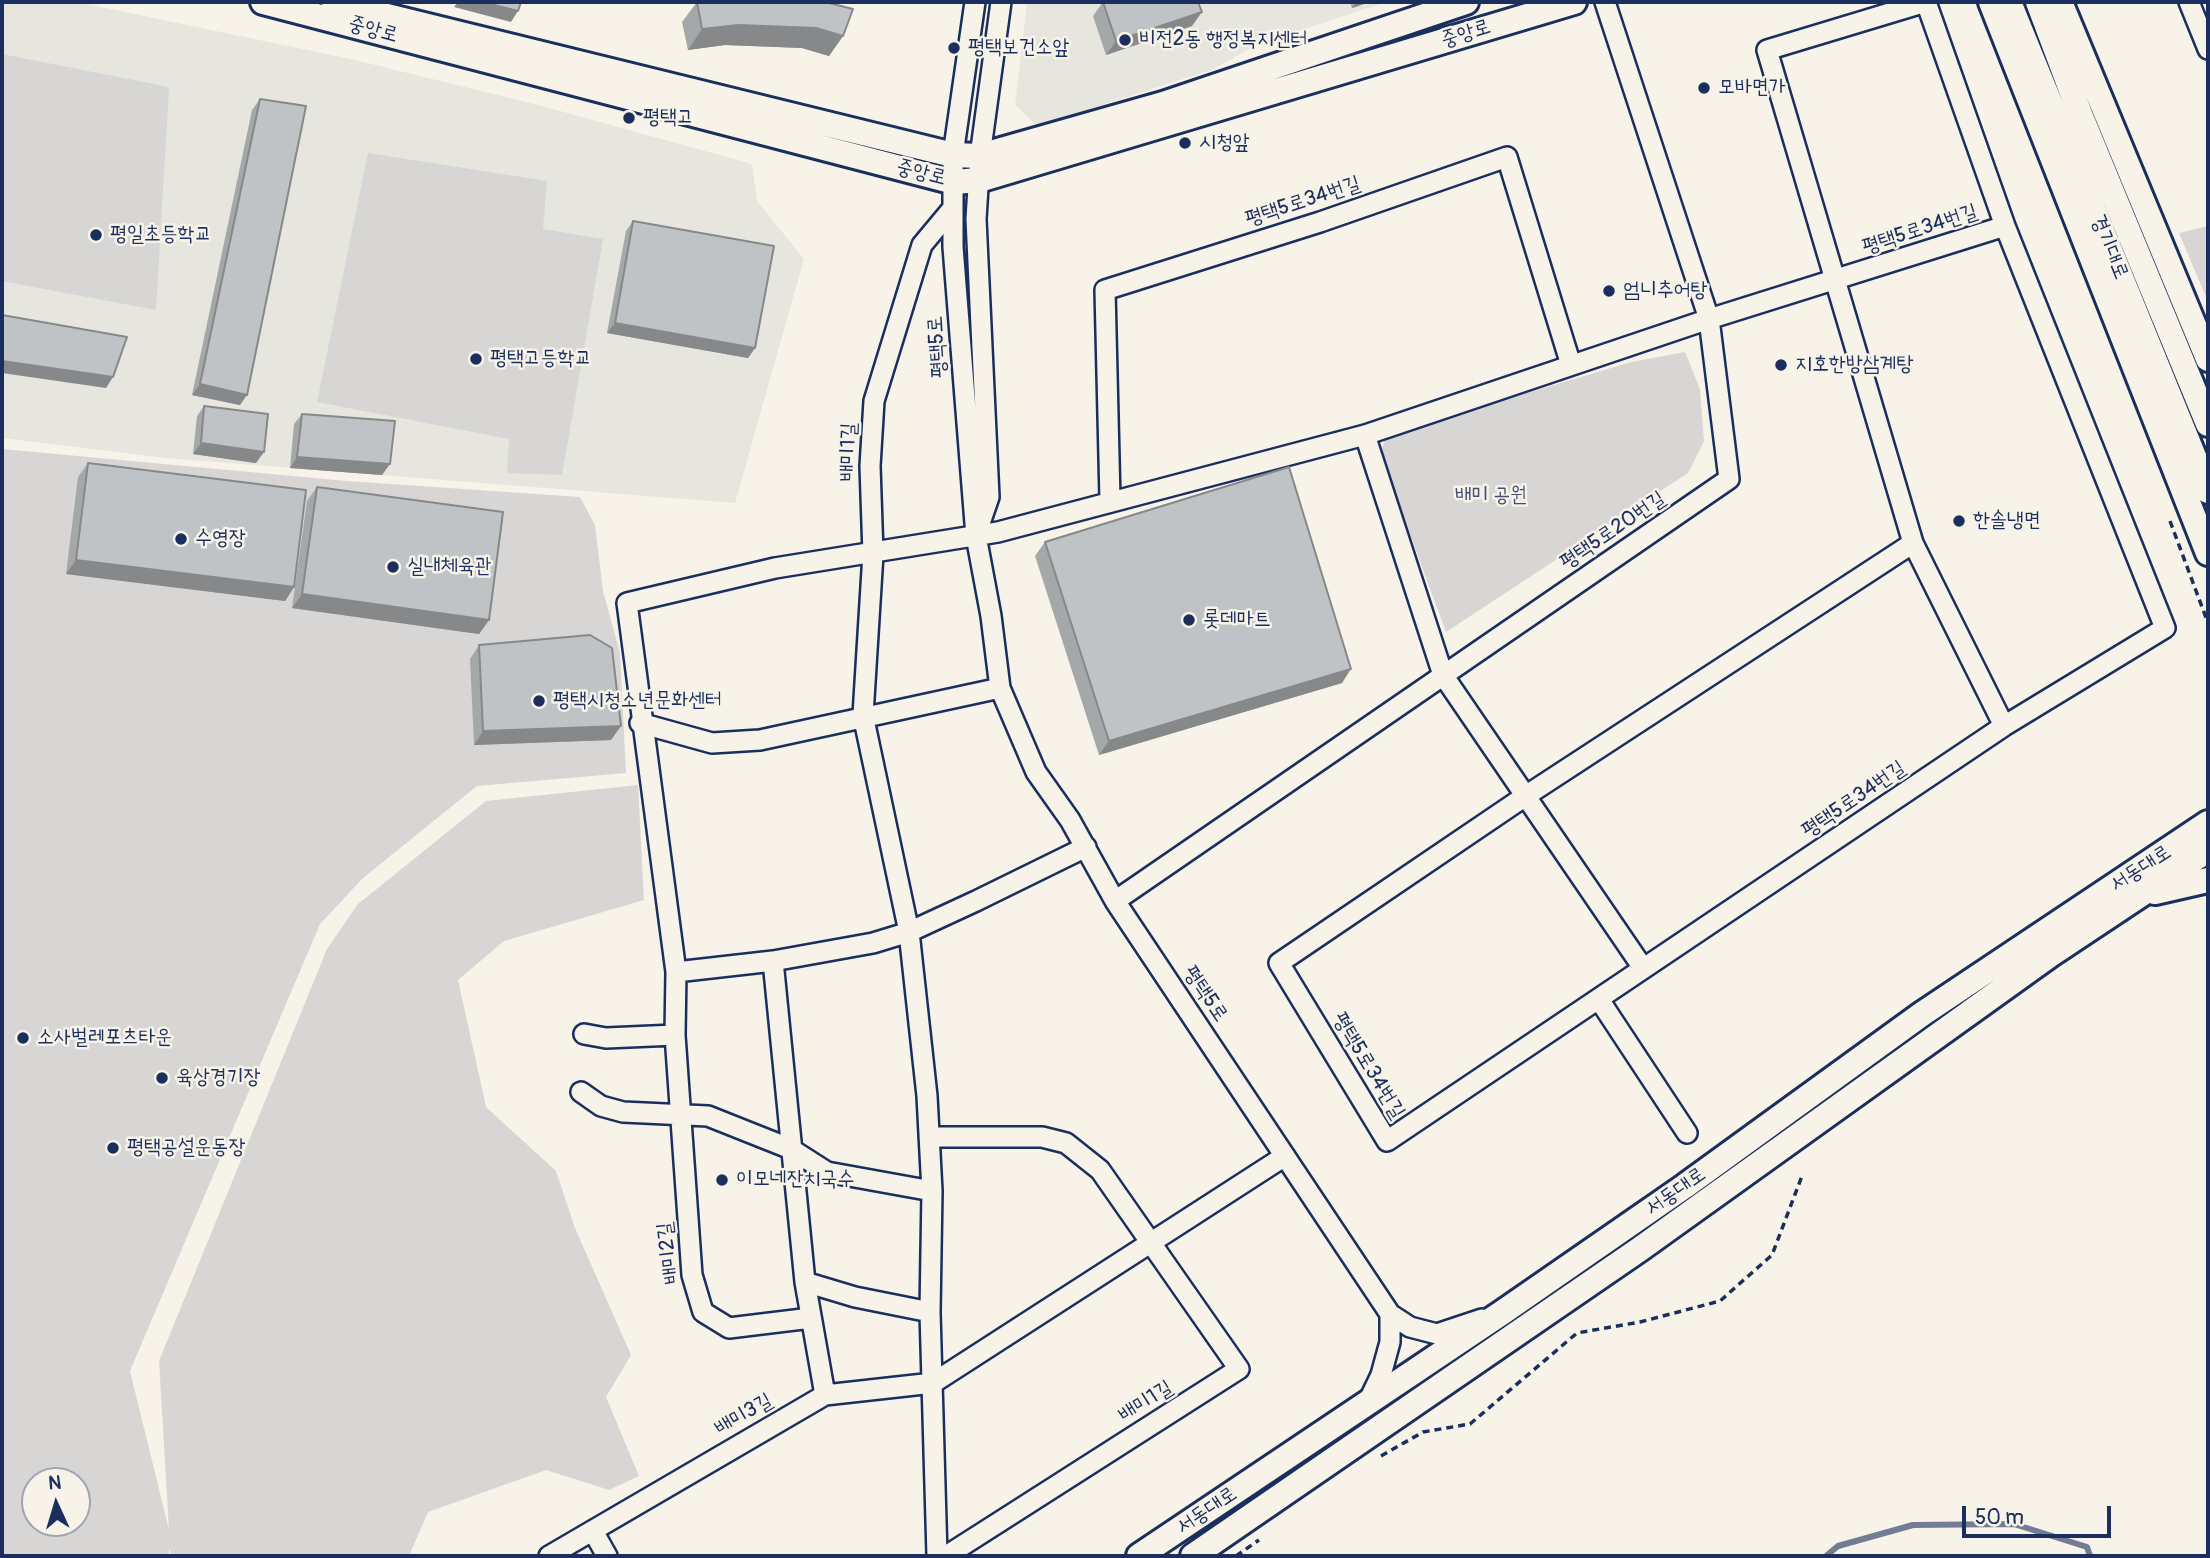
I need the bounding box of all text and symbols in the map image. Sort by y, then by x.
street label: 중앙로 [345,11,401,49]
street label: 중앙로 [1438,15,1494,53]
place label: 비전2동 행정복지센터 [1139,27,1307,53]
marker: 비전2동 행정복지센터 [1117,32,1133,48]
place label: 평택보건소앞 [968,35,1069,61]
marker: 평택보건소앞 [946,40,962,56]
place label: 모바면가 [1718,75,1786,101]
marker: 모바면가 [1696,80,1712,96]
place label: 평택고 [643,105,694,131]
marker: 평택고 [621,110,637,126]
place label: 시청앞 [1199,130,1250,156]
marker: 시청앞 [1177,135,1193,151]
street label: 중앙로 [893,155,949,191]
street label: 평택5로34번길 [1242,172,1364,232]
street label: 평택5로34번길 [1859,200,1981,260]
street label: 경기대로 [2085,211,2133,283]
place label: 평일초등학교 [110,222,211,248]
marker: 평일초등학교 [88,227,104,243]
place label: 엄니추어탕 [1623,278,1707,304]
marker: 엄니추어탕 [1601,283,1617,299]
street label: 평택5로 [923,315,953,379]
place label: 평택고등학교 [490,346,591,372]
marker: 평택고등학교 [468,351,484,367]
place label: 지호한방삼계탕 [1795,352,1913,378]
marker: 지호한방삼계탕 [1773,357,1789,373]
street label: 배미1길 [835,422,863,482]
park label: 배미 공원 [1455,483,1527,509]
street label: 평택5로20번길 [1555,486,1671,576]
place label: 한솔냉면 [1973,508,2041,534]
marker: 한솔냉면 [1951,513,1967,529]
place label: 수영장 [195,526,246,552]
marker: 수영장 [173,531,189,547]
place label: 실내체육관 [407,554,491,580]
marker: 실내체육관 [385,559,401,575]
place label: 롯데마트 [1203,607,1271,633]
marker: 롯데마트 [1181,612,1197,628]
place label: 평택시청소년문화센터 [553,688,722,714]
marker: 평택시청소년문화센터 [531,693,547,709]
street label: 평택5로34번길 [1797,756,1911,844]
street label: 서동대로 [2106,840,2176,898]
street label: 평택5로 [1177,961,1233,1027]
street label: 평택5로34번길 [1326,1008,1410,1124]
place label: 소사벌레포츠타운 [37,1025,172,1051]
marker: 소사벌레포츠타운 [15,1030,31,1046]
place label: 육상경기장 [176,1065,260,1091]
marker: 육상경기장 [154,1070,170,1086]
place label: 평택공설운동장 [127,1135,245,1161]
marker: 평택공설운동장 [105,1140,121,1156]
street label: 서동대로 [1641,1162,1711,1222]
place label: 이모네잔치국수 [736,1167,854,1193]
marker: 이모네잔치국수 [714,1172,730,1188]
street label: 배미2길 [653,1220,685,1286]
street label: 배미1길 [1114,1376,1178,1428]
street label: 배미3길 [711,1388,777,1442]
north arrow [21,1467,91,1537]
text: N [47,1471,62,1495]
street label: 서동대로 [1172,1482,1242,1540]
scale bar [1965,1492,2114,1536]
text: 50 m [1975,1504,2024,1531]

